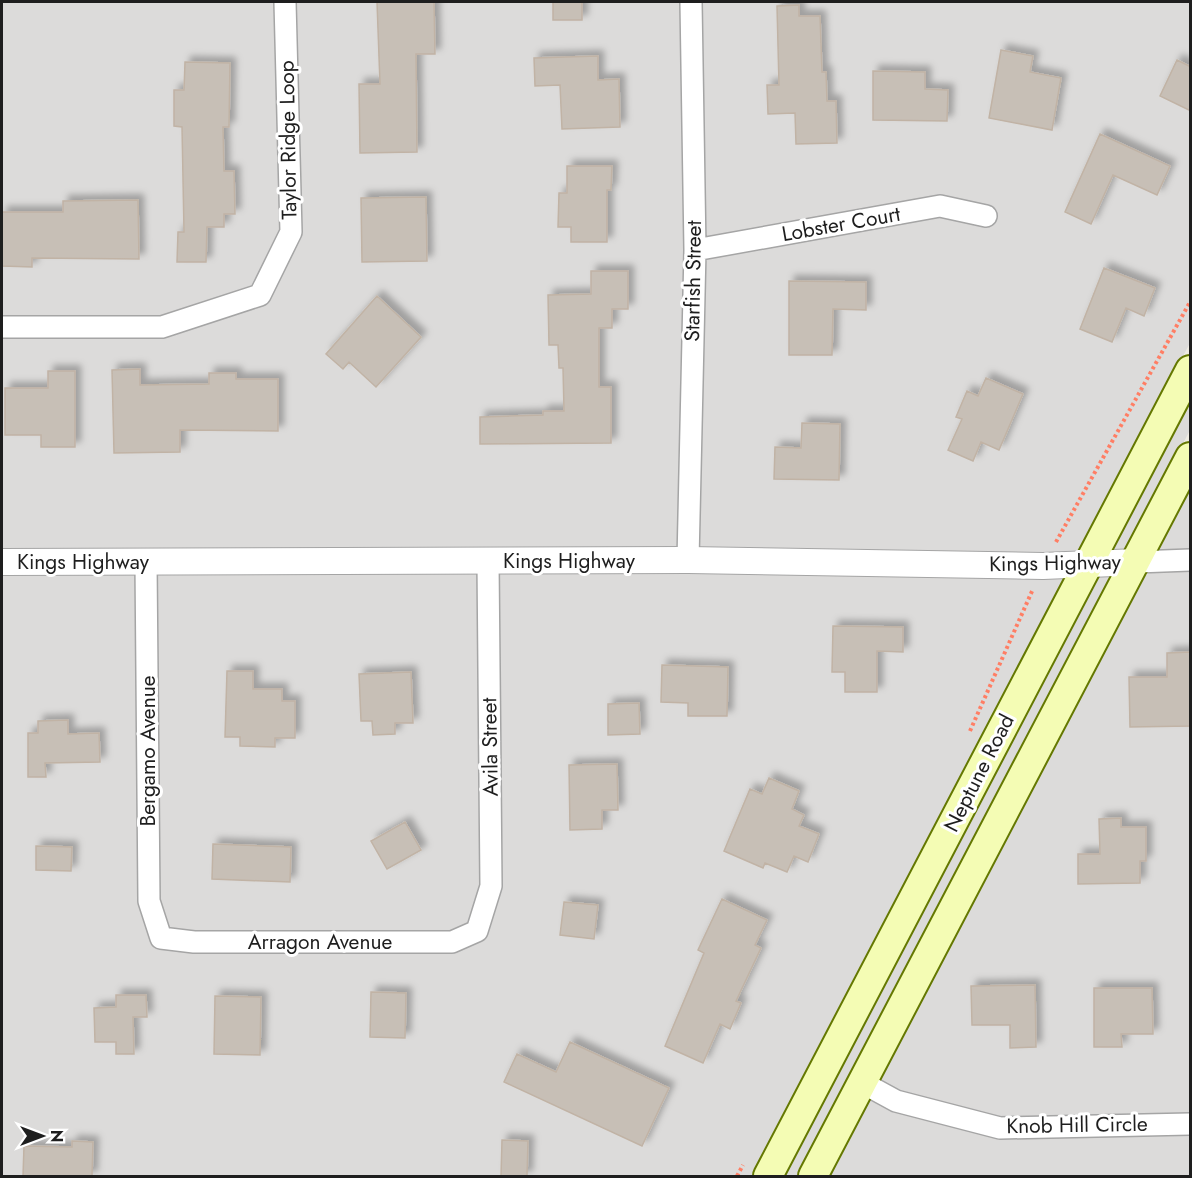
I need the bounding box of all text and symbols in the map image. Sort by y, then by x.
street label: Taylor Ridge Loop [272,60,304,220]
street label: Lobster Court [779,199,903,249]
street label: Starfish Street [677,220,709,342]
street label: Kings Highway [503,546,636,576]
street label: Kings Highway [17,547,150,577]
street label: Kings Highway [989,547,1122,579]
street label: Bergamo Avenue [133,675,163,827]
street label: Avila Street [474,697,506,797]
street label: Neptune Road [936,709,1022,837]
street label: Arragon Avenue [248,927,392,957]
north arrow [12,1106,72,1166]
street label: Knob Hill Circle [1006,1109,1148,1141]
text: N [45,1130,68,1142]

